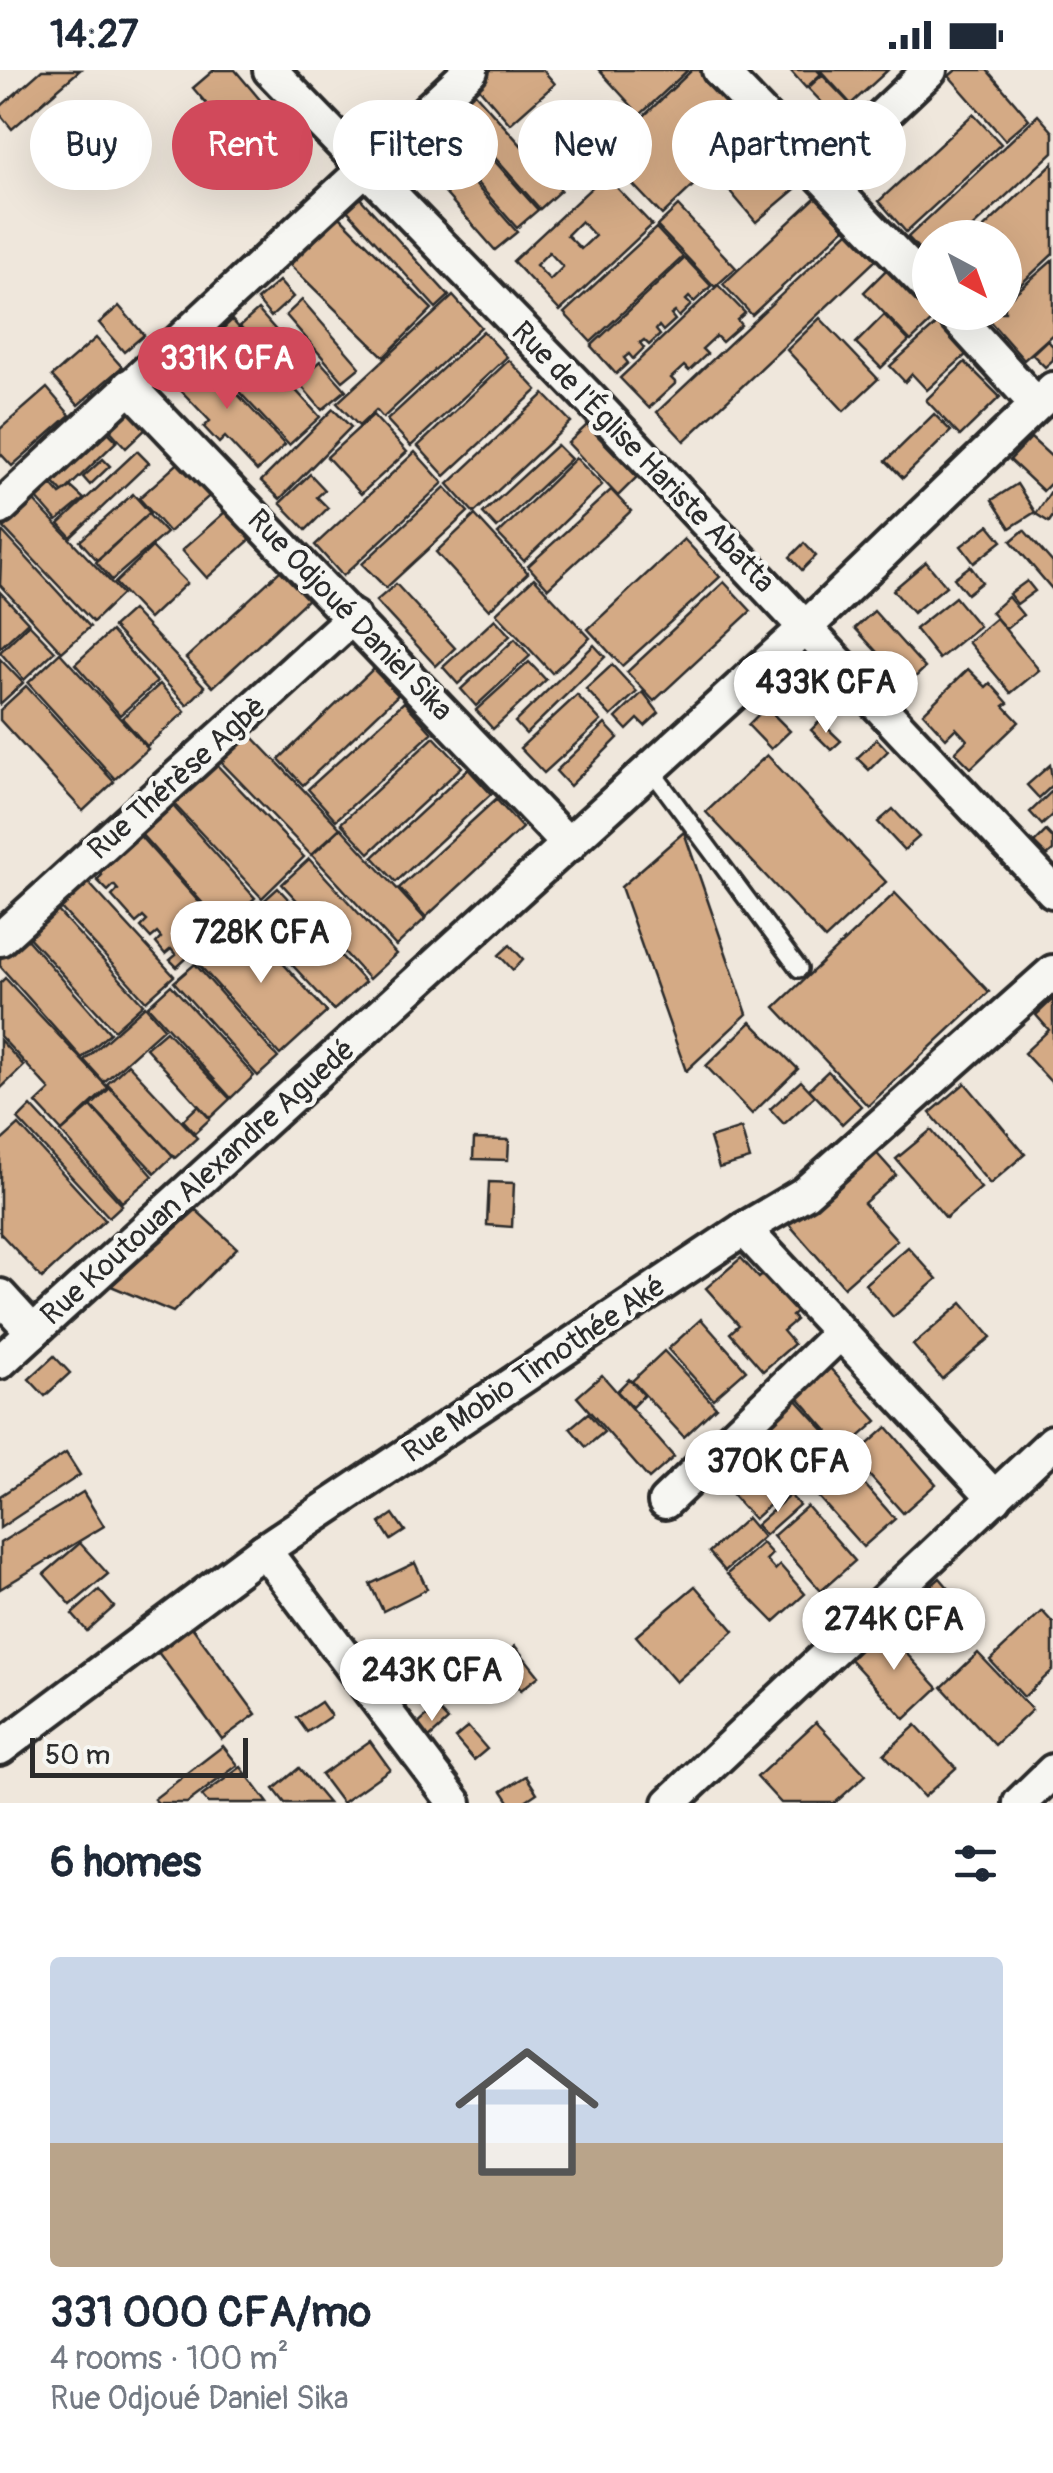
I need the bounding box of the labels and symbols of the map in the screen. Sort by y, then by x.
north arrow [912,220,1022,330]
street label: Rue de l'Église Hariste Abatta [503,313,783,601]
pin: 331K CFA [124,327,330,412]
street label: Rue Odjoué Daniel Sika [239,501,461,729]
pin: 433K CFA [723,651,929,736]
street label: Rue Thérèse Agbè [80,688,274,868]
pin: 728K CFA [158,901,364,986]
street label: Rue Koutouan Alexandre Aguedé [33,1031,363,1333]
street label: Rue Mobio Timothée Aké [395,1267,673,1471]
pin: 370K CFA [675,1430,881,1515]
pin: 274K CFA [791,1588,997,1673]
pin: 243K CFA [329,1639,535,1724]
scale bar [30,1733,248,1778]

